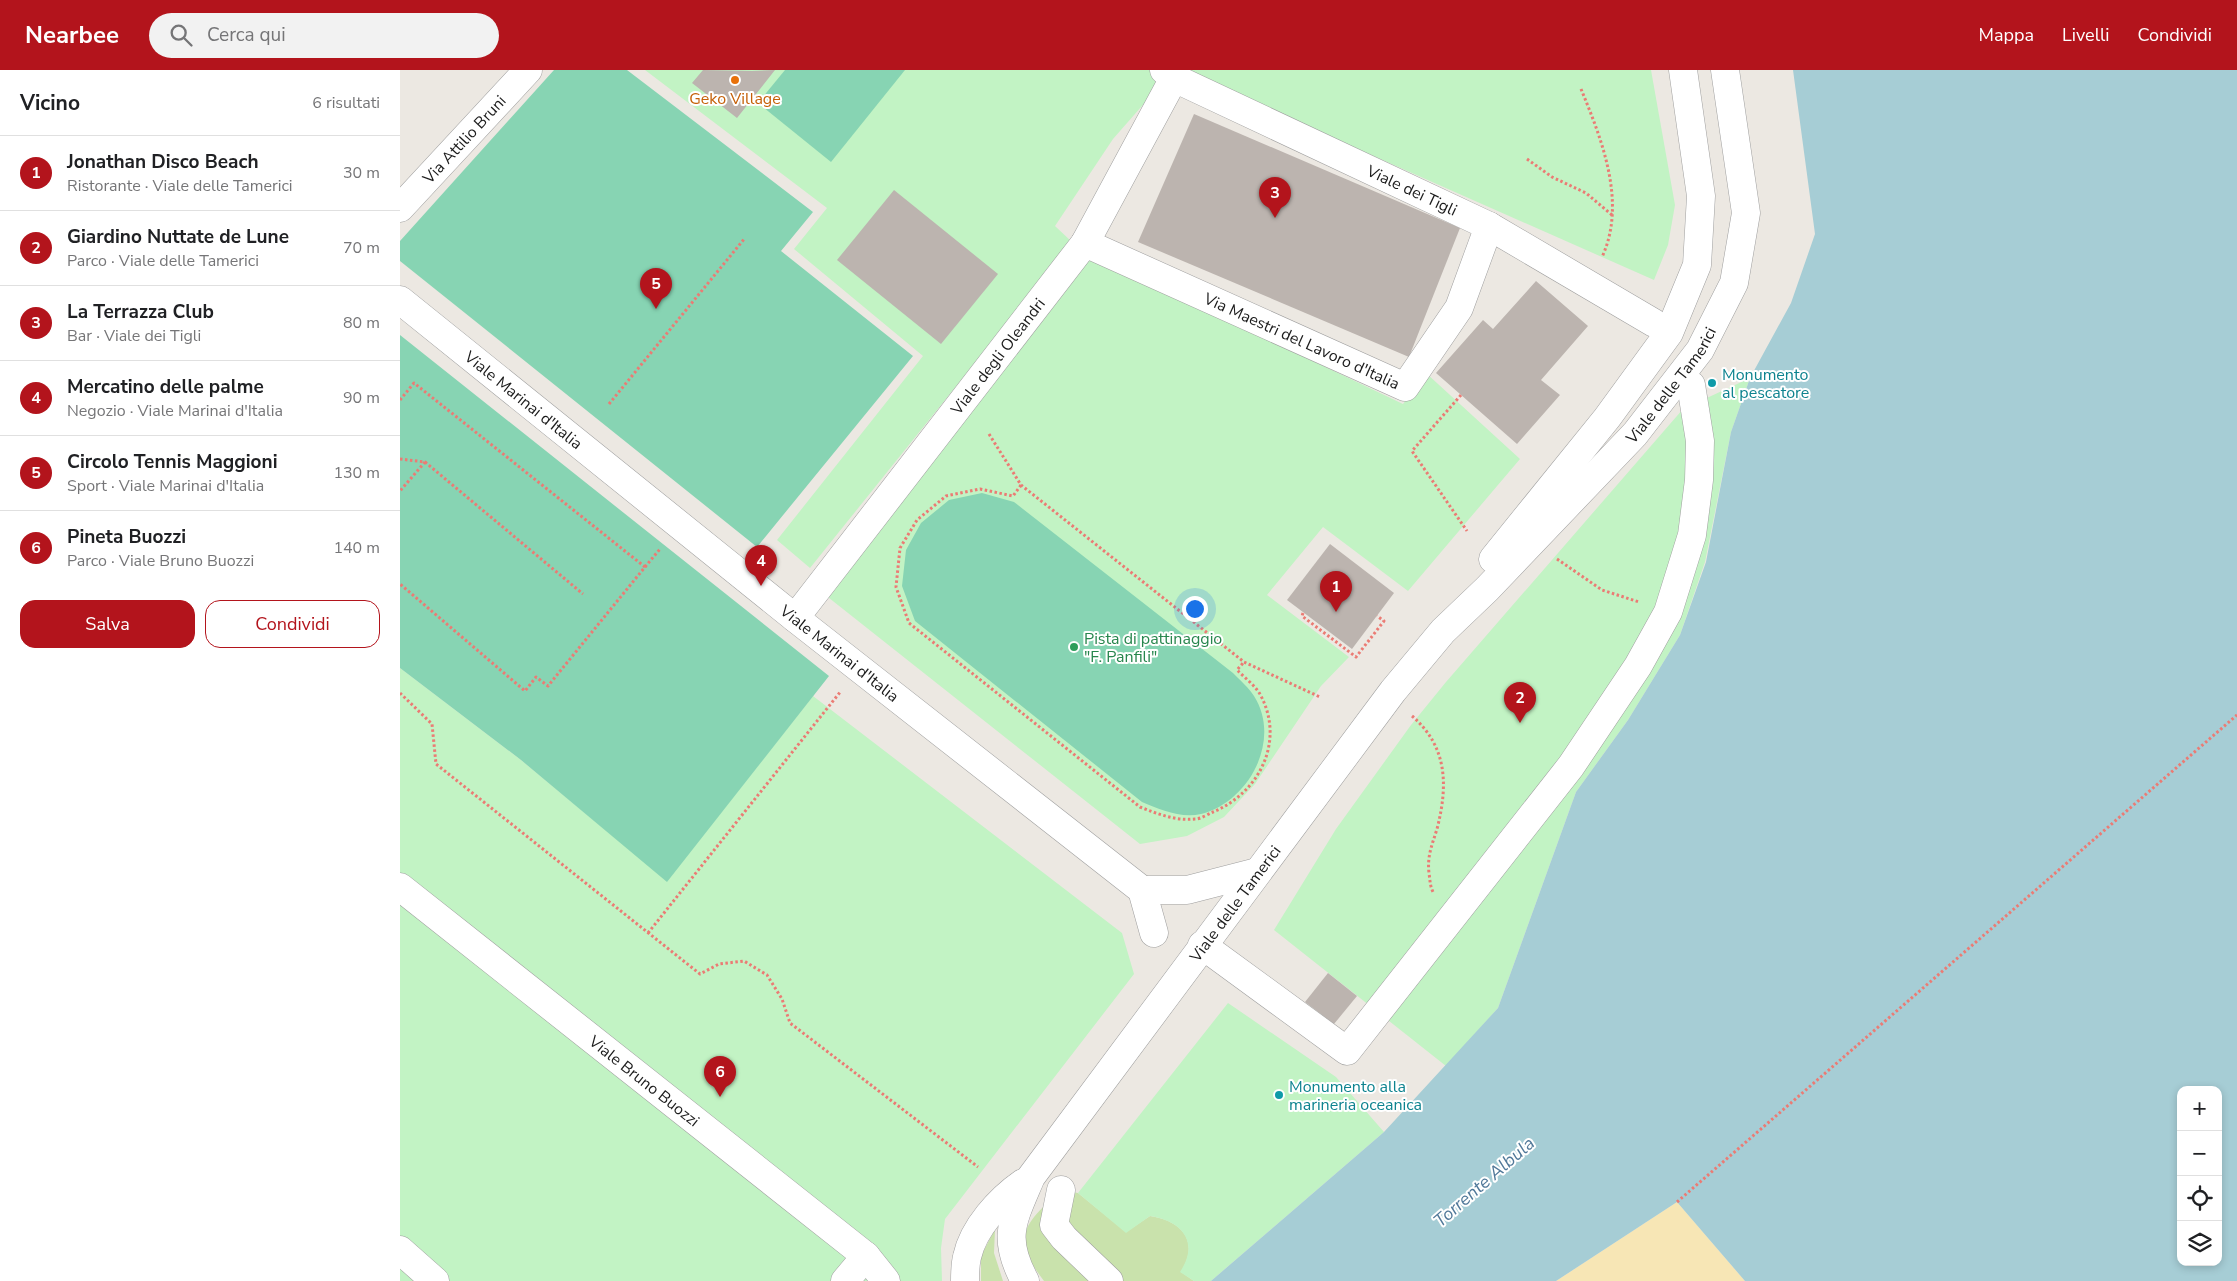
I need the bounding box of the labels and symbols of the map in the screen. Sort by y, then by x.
marker: Geko Village [729,74,741,86]
place label: Geko Village [689,88,781,110]
street label: Via Attilio Bruni [417,91,511,190]
street label: Viale dei Tigli [1362,160,1461,221]
pin: 3 [1259,177,1291,218]
pin: 5 [640,268,672,309]
street label: Via Maestri del Lavoro d'Italia [1199,288,1403,395]
street label: Viale degli Oleandri [945,294,1050,421]
street label: Viale delle Tamerici [1621,323,1722,450]
street label: Viale Marinai d'Italia [459,346,587,455]
place label: Monumento al pescatore [1722,364,1809,404]
marker: Monumento al pescatore [1706,377,1718,389]
pin: 4 [745,545,777,586]
pin: 1 [1320,571,1352,612]
your location [1182,596,1208,622]
street label: Viale Marinai d'Italia [774,600,903,707]
place label: Pista di pattinaggio "F. Panfili" [1084,628,1222,668]
marker: Pista di pattinaggio "F. Panfili" [1068,641,1080,653]
pin: 2 [1504,682,1536,723]
street label: Viale delle Tamerici [1184,841,1286,968]
street label: Viale Bruno Buozzi [583,1030,704,1132]
pin: 6 [704,1056,736,1097]
place label: Monumento alla marineria oceanica [1289,1076,1422,1116]
marker: Monumento alla marineria oceanica [1273,1089,1285,1101]
water label: Torrente Albula [1428,1131,1540,1233]

